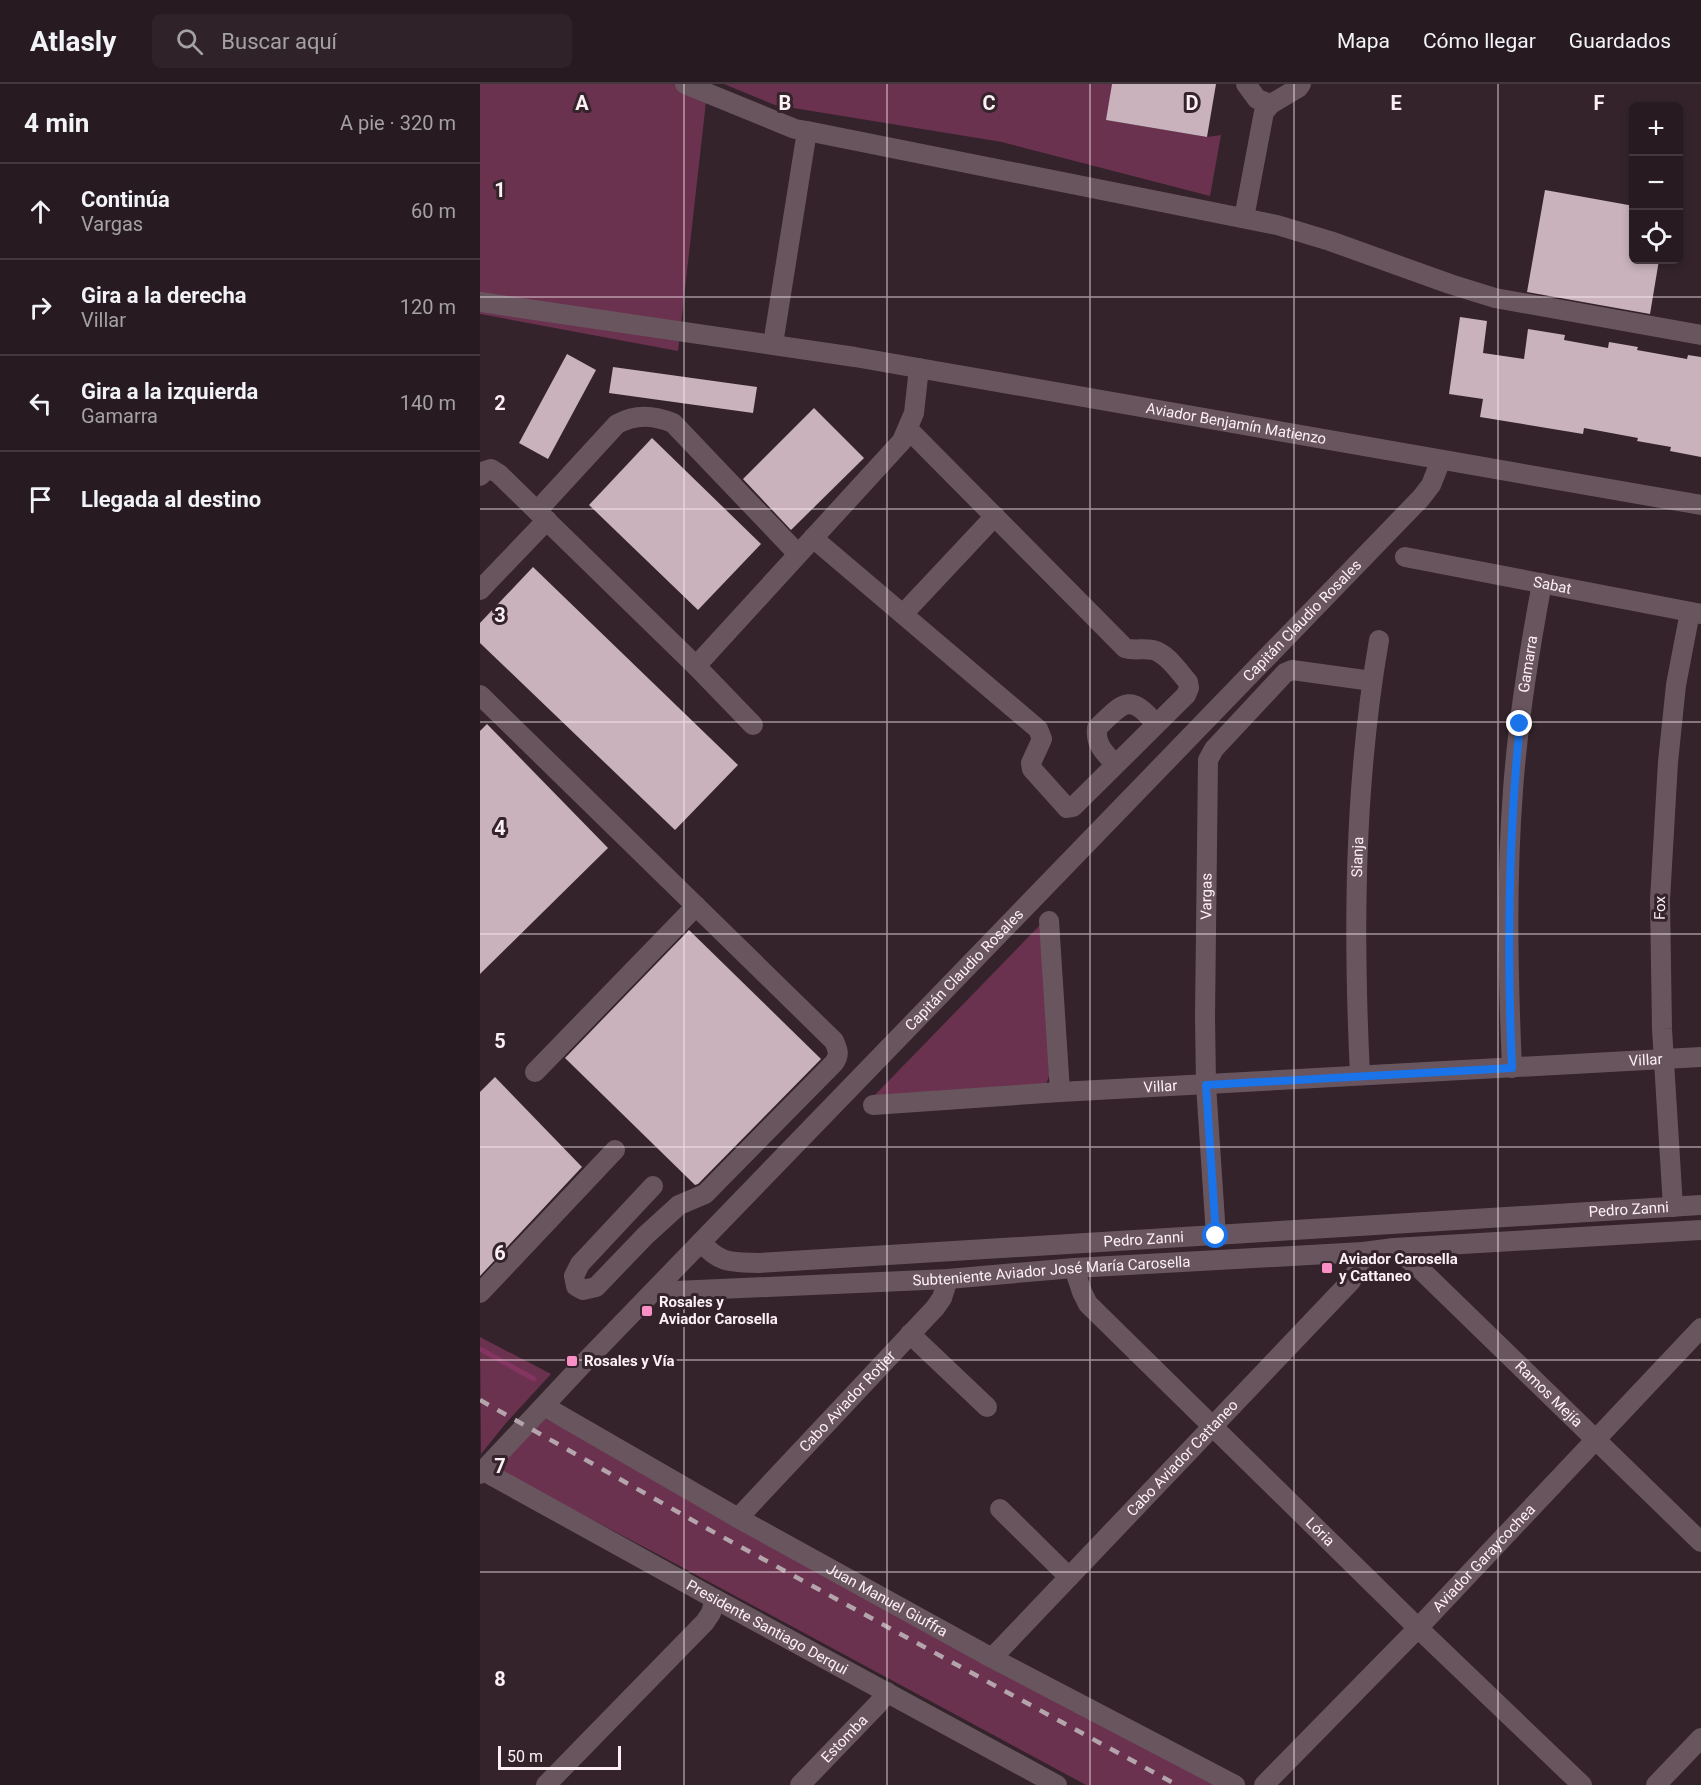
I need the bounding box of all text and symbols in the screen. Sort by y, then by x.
search box [152,14,572,68]
text: Atlasly [30,25,116,58]
icon: search [173,25,206,58]
text: Buscar aquí [221,29,337,54]
text: Mapa [1337,29,1390,53]
text: Cómo llegar [1423,29,1536,53]
text: Guardados [1569,29,1671,53]
text: A [575,91,589,115]
text: B [779,91,791,115]
text: C [982,91,996,115]
text: D [1186,91,1199,115]
text: E [1390,91,1402,115]
text: F [1594,91,1605,115]
map controls [1629,102,1683,264]
button: + [1629,102,1683,156]
text: 4 min [24,108,89,138]
text: A pie · 320 m [340,111,456,135]
button: − [1629,156,1683,210]
text: 1 [494,178,506,202]
text: Continúa [81,187,170,212]
icon: ahead [24,195,57,228]
text: 60 m [411,199,456,223]
button: locate [1629,210,1683,264]
text: Vargas [81,212,143,236]
text: Gira a la derecha [81,283,247,308]
icon: right [24,291,57,324]
text: 120 m [400,295,456,319]
text: Villar [81,308,126,332]
text: Gira a la izquierda [81,379,258,404]
icon: left [24,387,57,420]
text: 140 m [400,391,456,415]
text: 2 [494,391,506,415]
street label: Aviador Benjamín Matienzo [1145,399,1328,448]
text: Gamarra [81,404,158,428]
icon: arrive [24,483,57,516]
text: Llegada al destino [81,487,261,512]
street label: Capitán Claudio Rosales [1239,556,1365,685]
street label: Sabat [1532,573,1573,598]
text: 3 [494,603,506,627]
street label: Gamarra [1515,634,1541,694]
route end [1506,710,1532,736]
text: 4 [494,816,506,840]
street label: Sianja [1348,836,1367,878]
street label: Vargas [1197,873,1216,920]
street label: Fox [1651,895,1669,920]
street label: Capitán Claudio Rosales [901,905,1027,1035]
text: 5 [494,1029,506,1053]
street label: Villar [1628,1050,1663,1070]
street label: Villar [1143,1077,1178,1096]
street label: Pedro Zanni [1588,1198,1670,1221]
route start [1202,1222,1228,1248]
street label: Pedro Zanni [1103,1228,1184,1251]
text: 6 [494,1241,506,1265]
place label: Aviador Carosella y Cattaneo [1339,1250,1458,1285]
street label: Subteniente Aviador José María Carosella [912,1253,1191,1290]
marker: Aviador Carosella y Cattaneo [1320,1261,1334,1275]
place label: Rosales y Aviador Carosella [659,1293,778,1328]
marker: Rosales y Aviador Carosella [640,1304,654,1318]
street label: Cabo Aviador Rotjer [796,1347,899,1456]
place label: Rosales y Vía [584,1352,675,1370]
marker: Rosales y Vía [565,1354,579,1368]
street label: Ramos Mejía [1511,1357,1586,1431]
street label: Cabo Aviador Cattaneo [1123,1396,1242,1520]
text: 7 [494,1454,506,1478]
street label: Aviador Garaycochea [1429,1501,1539,1616]
street label: Lória [1302,1514,1338,1550]
street label: Juan Manuel Giuffra [823,1559,951,1641]
street label: Presidente Santiago Derqui [683,1576,851,1679]
text: 8 [494,1667,506,1691]
street label: Estomba [817,1711,871,1767]
scale bar [498,1743,621,1770]
text: 50 m [507,1747,543,1766]

